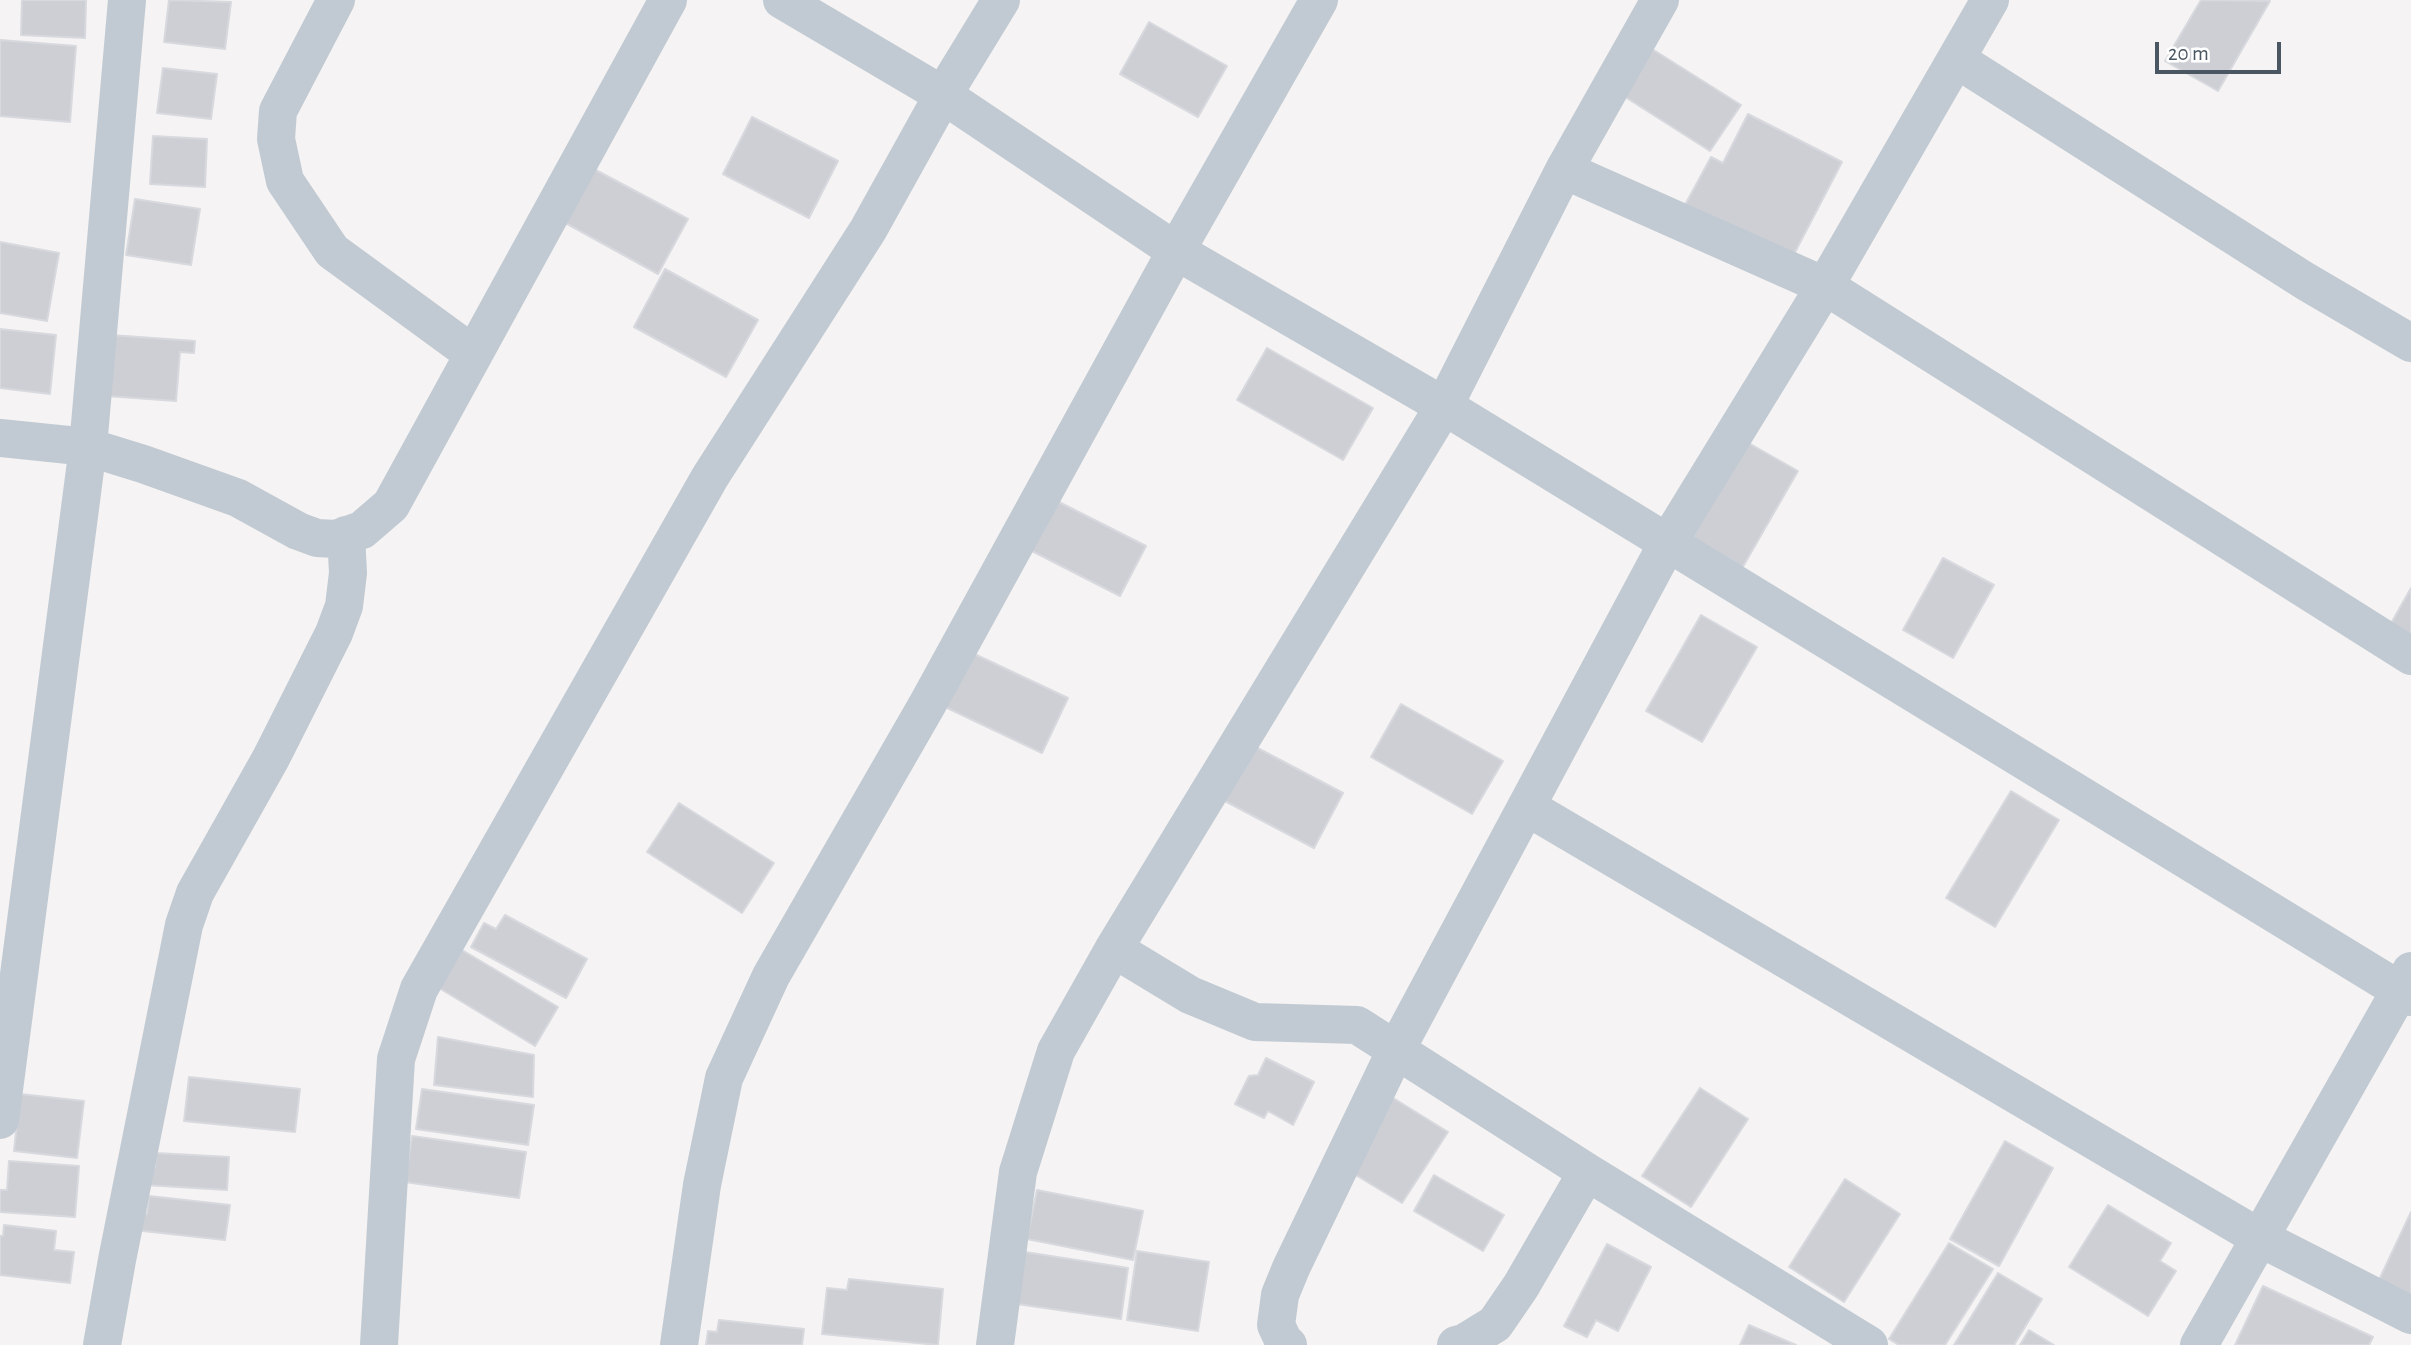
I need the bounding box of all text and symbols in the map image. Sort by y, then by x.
scale bar [2159,28,2285,72]
text: 20 m [2168,43,2209,64]

